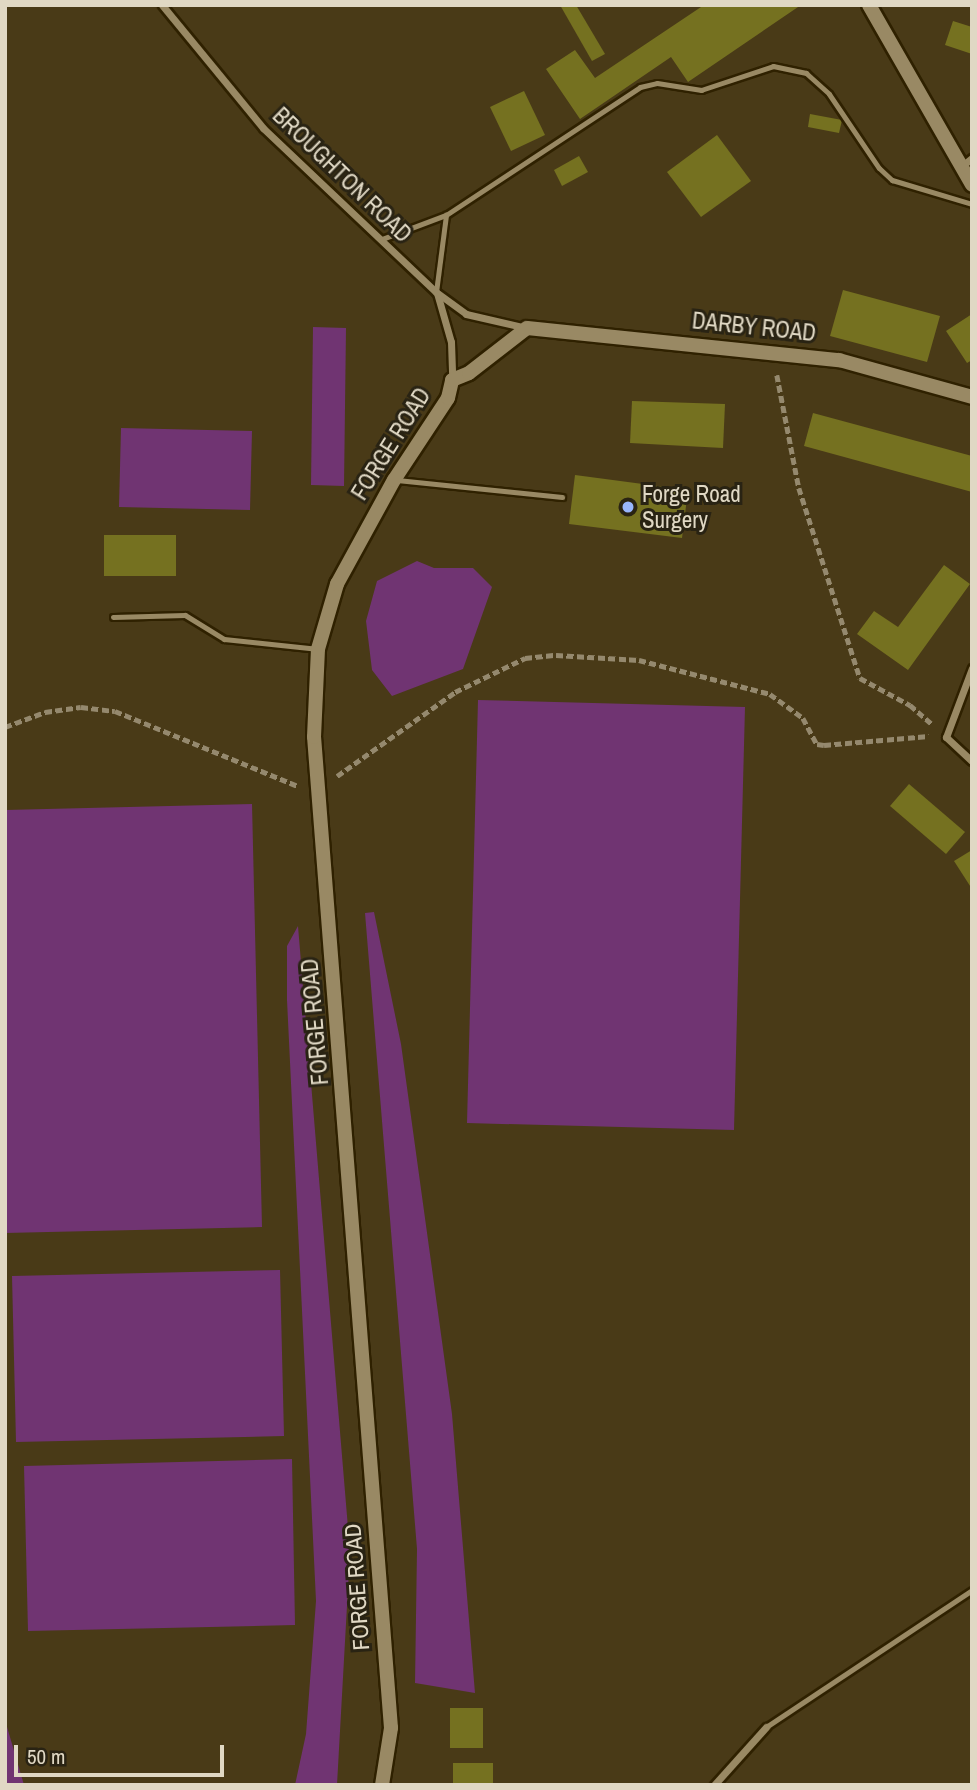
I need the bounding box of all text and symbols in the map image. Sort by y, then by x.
street label: BROUGHTON ROAD [267,102,417,248]
street label: DARBY ROAD [691,307,817,347]
street label: FORGE ROAD [346,383,436,505]
place label: Forge Road Surgery [642,480,741,534]
marker: Forge Road Surgery [620,499,636,515]
street label: FORGE ROAD [296,958,334,1086]
street label: FORGE ROAD [339,1523,375,1651]
scale bar [18,1730,228,1774]
text: 50 m [27,1742,65,1771]

